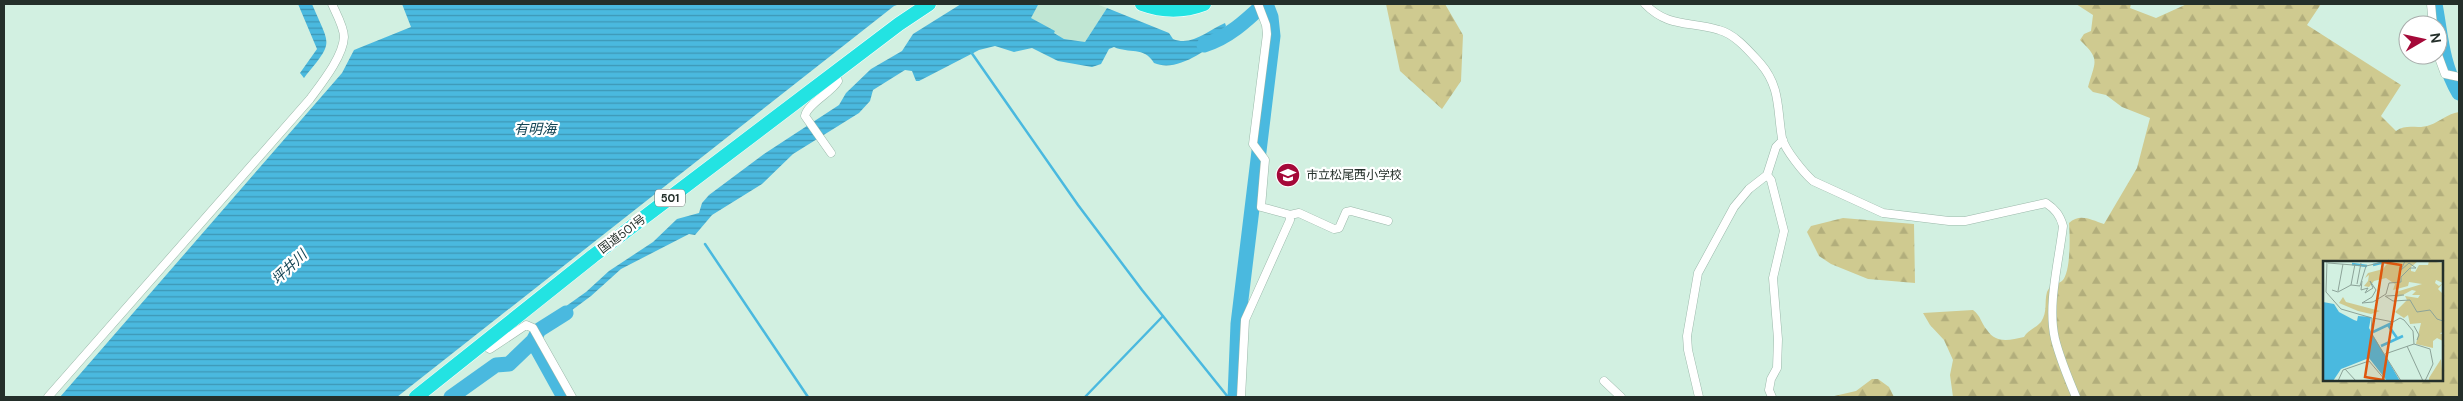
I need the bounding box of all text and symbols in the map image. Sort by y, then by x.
north arrow [2398,15,2448,65]
text: N [2426,32,2446,44]
water label: 有明海 [514,120,558,138]
school or university icon: 市立松尾西小学校 [1275,162,1301,188]
place label: 市立松尾西小学校 [1306,167,1402,183]
road number: 501 [655,190,685,207]
street label: 国道501号 [595,211,649,257]
water label: 坪井川 [268,245,312,288]
inset map [2323,261,2443,381]

